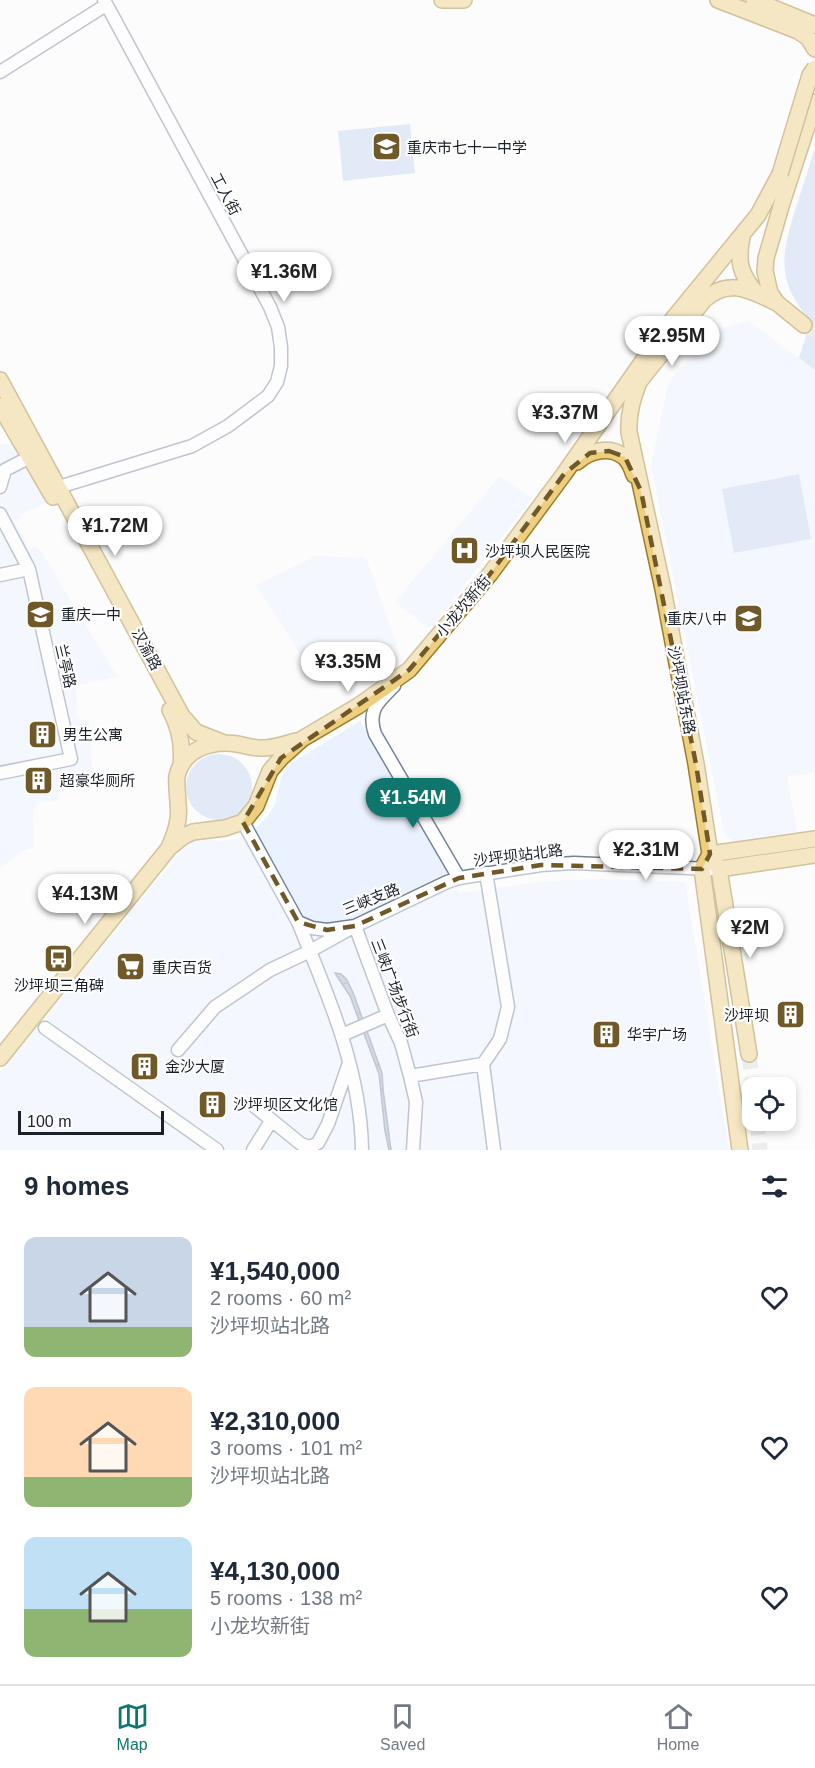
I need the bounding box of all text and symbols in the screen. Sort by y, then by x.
school or university icon: 重庆市七十一中学 [370,131,402,163]
place label: 重庆市七十一中学 [407,139,527,156]
street label: 工人街 [208,170,244,218]
pin: ¥1.36M [235,252,333,303]
text: ¥1.36M [251,260,317,282]
pin: ¥2.95M [623,316,721,367]
text: ¥2.95M [639,324,705,346]
pin: ¥3.37M [516,393,614,444]
text: ¥3.37M [532,401,598,423]
pin: ¥1.72M [66,506,164,557]
text: ¥1.72M [82,514,148,536]
hospital icon: 沙坪坝人民医院 [448,535,480,567]
place label: 沙坪坝人民医院 [485,543,590,560]
street label: 小龙坎新街 [432,572,494,640]
school or university icon: 重庆一中 [24,598,56,630]
school or university icon: 重庆八中 [732,602,764,634]
place label: 重庆一中 [61,606,121,623]
place label: 重庆八中 [667,610,727,627]
street label: 汉渝路 [129,625,165,673]
street label: 兰亭路 [53,642,79,690]
pin: ¥3.35M [299,642,397,693]
street label: 沙坪坝站东路 [665,644,699,736]
text: ¥3.35M [315,650,381,672]
building icon: 男生公寓 [26,718,58,750]
place label: 男生公寓 [63,726,123,743]
building icon: 超豪华厕所 [23,764,55,796]
place label: 超豪华厕所 [60,772,135,789]
pin: ¥1.54M [364,778,462,829]
text: ¥1.54M [380,786,446,808]
pin: ¥2.31M [597,830,695,881]
text: ¥2.31M [613,838,679,860]
street label: 沙坪坝站北路 [472,841,564,869]
pin: ¥4.13M [36,874,134,925]
street label: 三峡支路 [340,880,402,918]
text: ¥4.13M [52,882,118,904]
pin: ¥2M [721,908,779,959]
text: ¥2M [731,916,769,938]
street label: 三峡广场步行街 [368,936,422,1040]
bus stop icon: 沙坪坝三角碑 [43,942,75,974]
supermarket icon: 重庆百货 [115,951,147,983]
place label: 重庆百货 [152,959,212,976]
place label: 沙坪坝三角碑 [14,977,104,994]
building icon: 沙坪坝 [774,999,806,1031]
place label: 沙坪坝 [724,1007,769,1024]
building icon: 华宇广场 [590,1018,622,1050]
place label: 华宇广场 [627,1026,687,1043]
building icon: 金沙大厦 [128,1050,160,1082]
place label: 金沙大厦 [165,1058,225,1075]
map controls [742,1077,796,1131]
button: locate [742,1077,796,1131]
building icon: 沙坪坝区文化馆 [196,1088,228,1120]
place label: 沙坪坝区文化馆 [233,1096,338,1113]
scale bar [18,1108,164,1136]
text: 100 m [27,1113,71,1130]
icon: filters [758,1170,791,1203]
text: 9 homes [24,1171,130,1201]
text: ¥1,540,000 [210,1256,340,1286]
icon: home [72,1261,144,1333]
icon: heart [758,1281,791,1314]
text: 2 rooms · 60 m² [210,1287,351,1309]
text: 沙坪坝站北路 [210,1315,330,1337]
text: ¥2,310,000 [210,1406,340,1436]
icon: home [72,1411,144,1483]
icon: heart [758,1431,791,1464]
text: 3 rooms · 101 m² [210,1437,362,1459]
text: 沙坪坝站北路 [210,1465,330,1487]
text: ¥4,130,000 [210,1556,340,1586]
icon: home [72,1561,144,1633]
icon: heart [758,1581,791,1614]
text: 5 rooms · 138 m² [210,1587,362,1609]
text: 小龙坎新街 [210,1615,310,1637]
tab: Map [116,1700,149,1754]
tab: Saved [380,1700,425,1754]
tab: Home [657,1700,699,1754]

